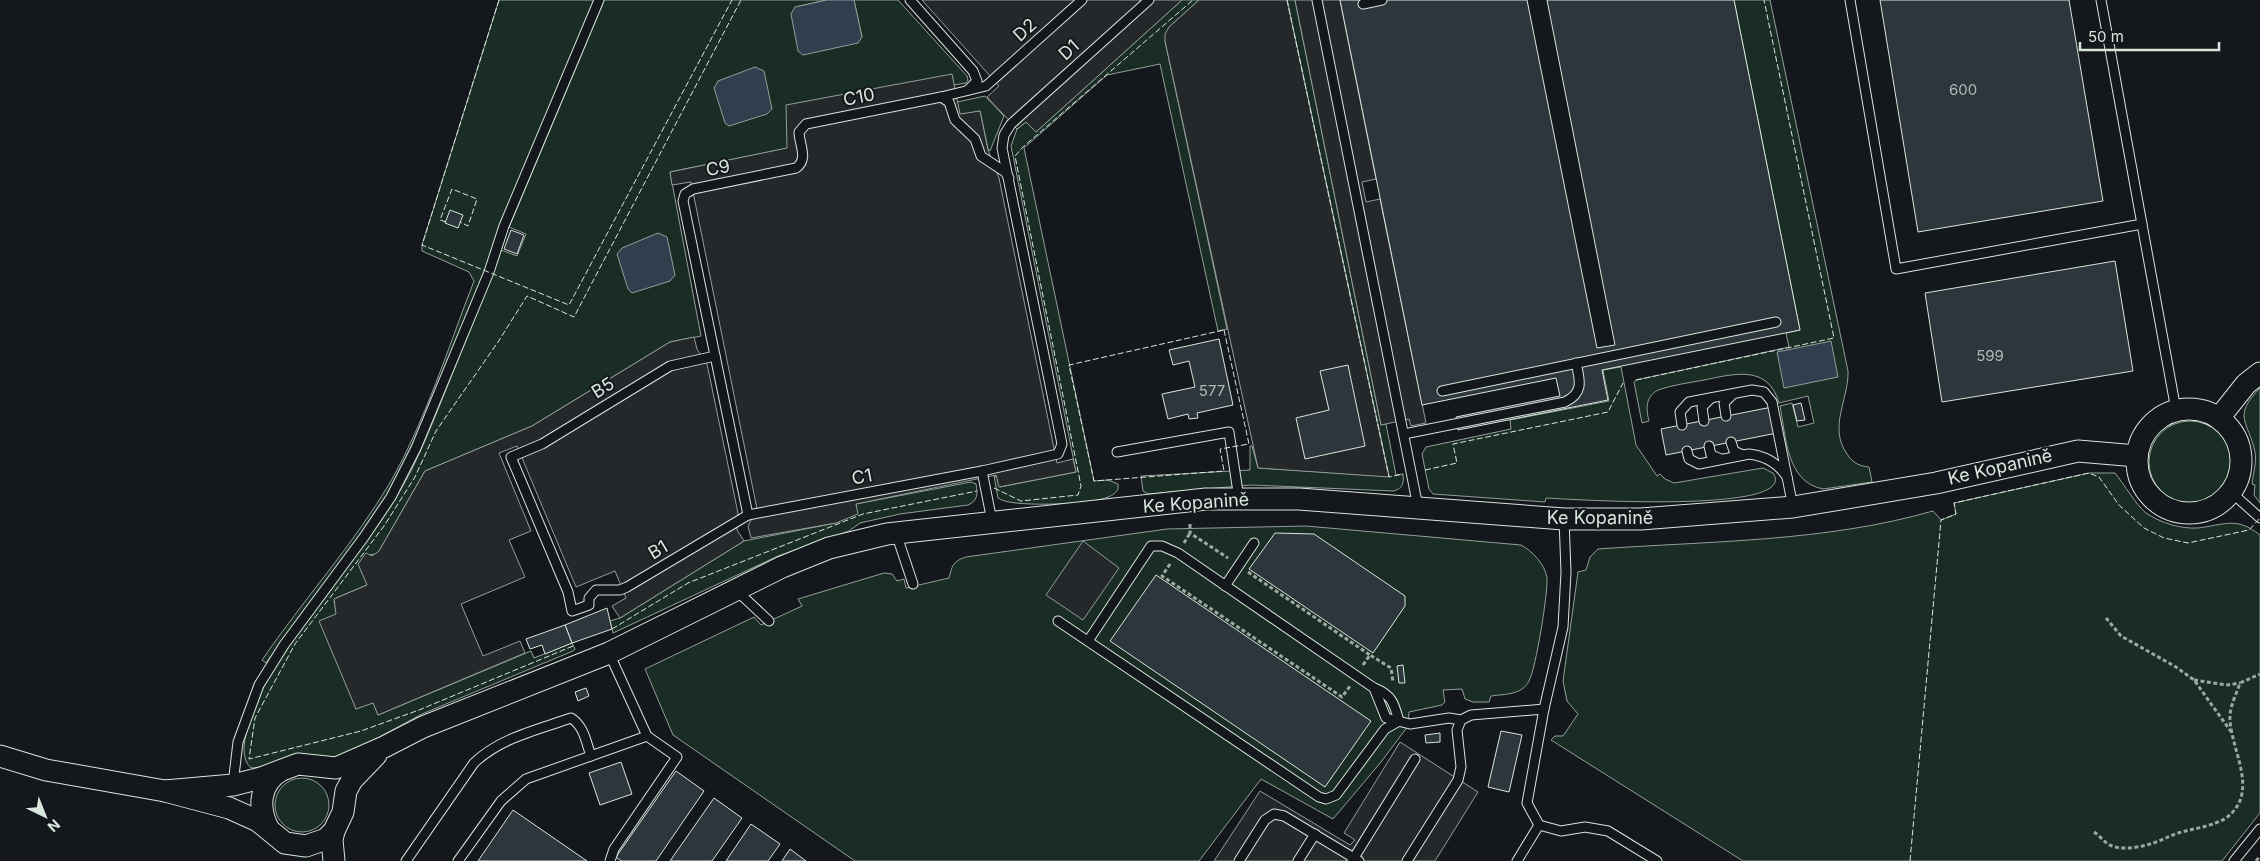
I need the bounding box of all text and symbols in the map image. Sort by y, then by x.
street label: D2 [1009,14,1041,45]
scale bar [2080,20,2219,52]
text: 50 m [2088,27,2124,46]
street label: D1 [1054,35,1083,64]
house number: 600 [1949,80,1977,99]
street label: C10 [841,83,877,110]
street label: C9 [704,155,732,180]
house number: 599 [1976,346,2004,365]
street label: B5 [588,373,618,403]
house number: 577 [1199,381,1225,400]
street label: Ke Kopanině [1946,444,2054,489]
street label: C1 [850,464,874,489]
street label: Ke Kopanině [1142,488,1250,517]
street label: Ke Kopanině [1547,507,1653,528]
street label: B1 [644,536,671,563]
north arrow [20,791,70,841]
text: N [45,816,64,836]

